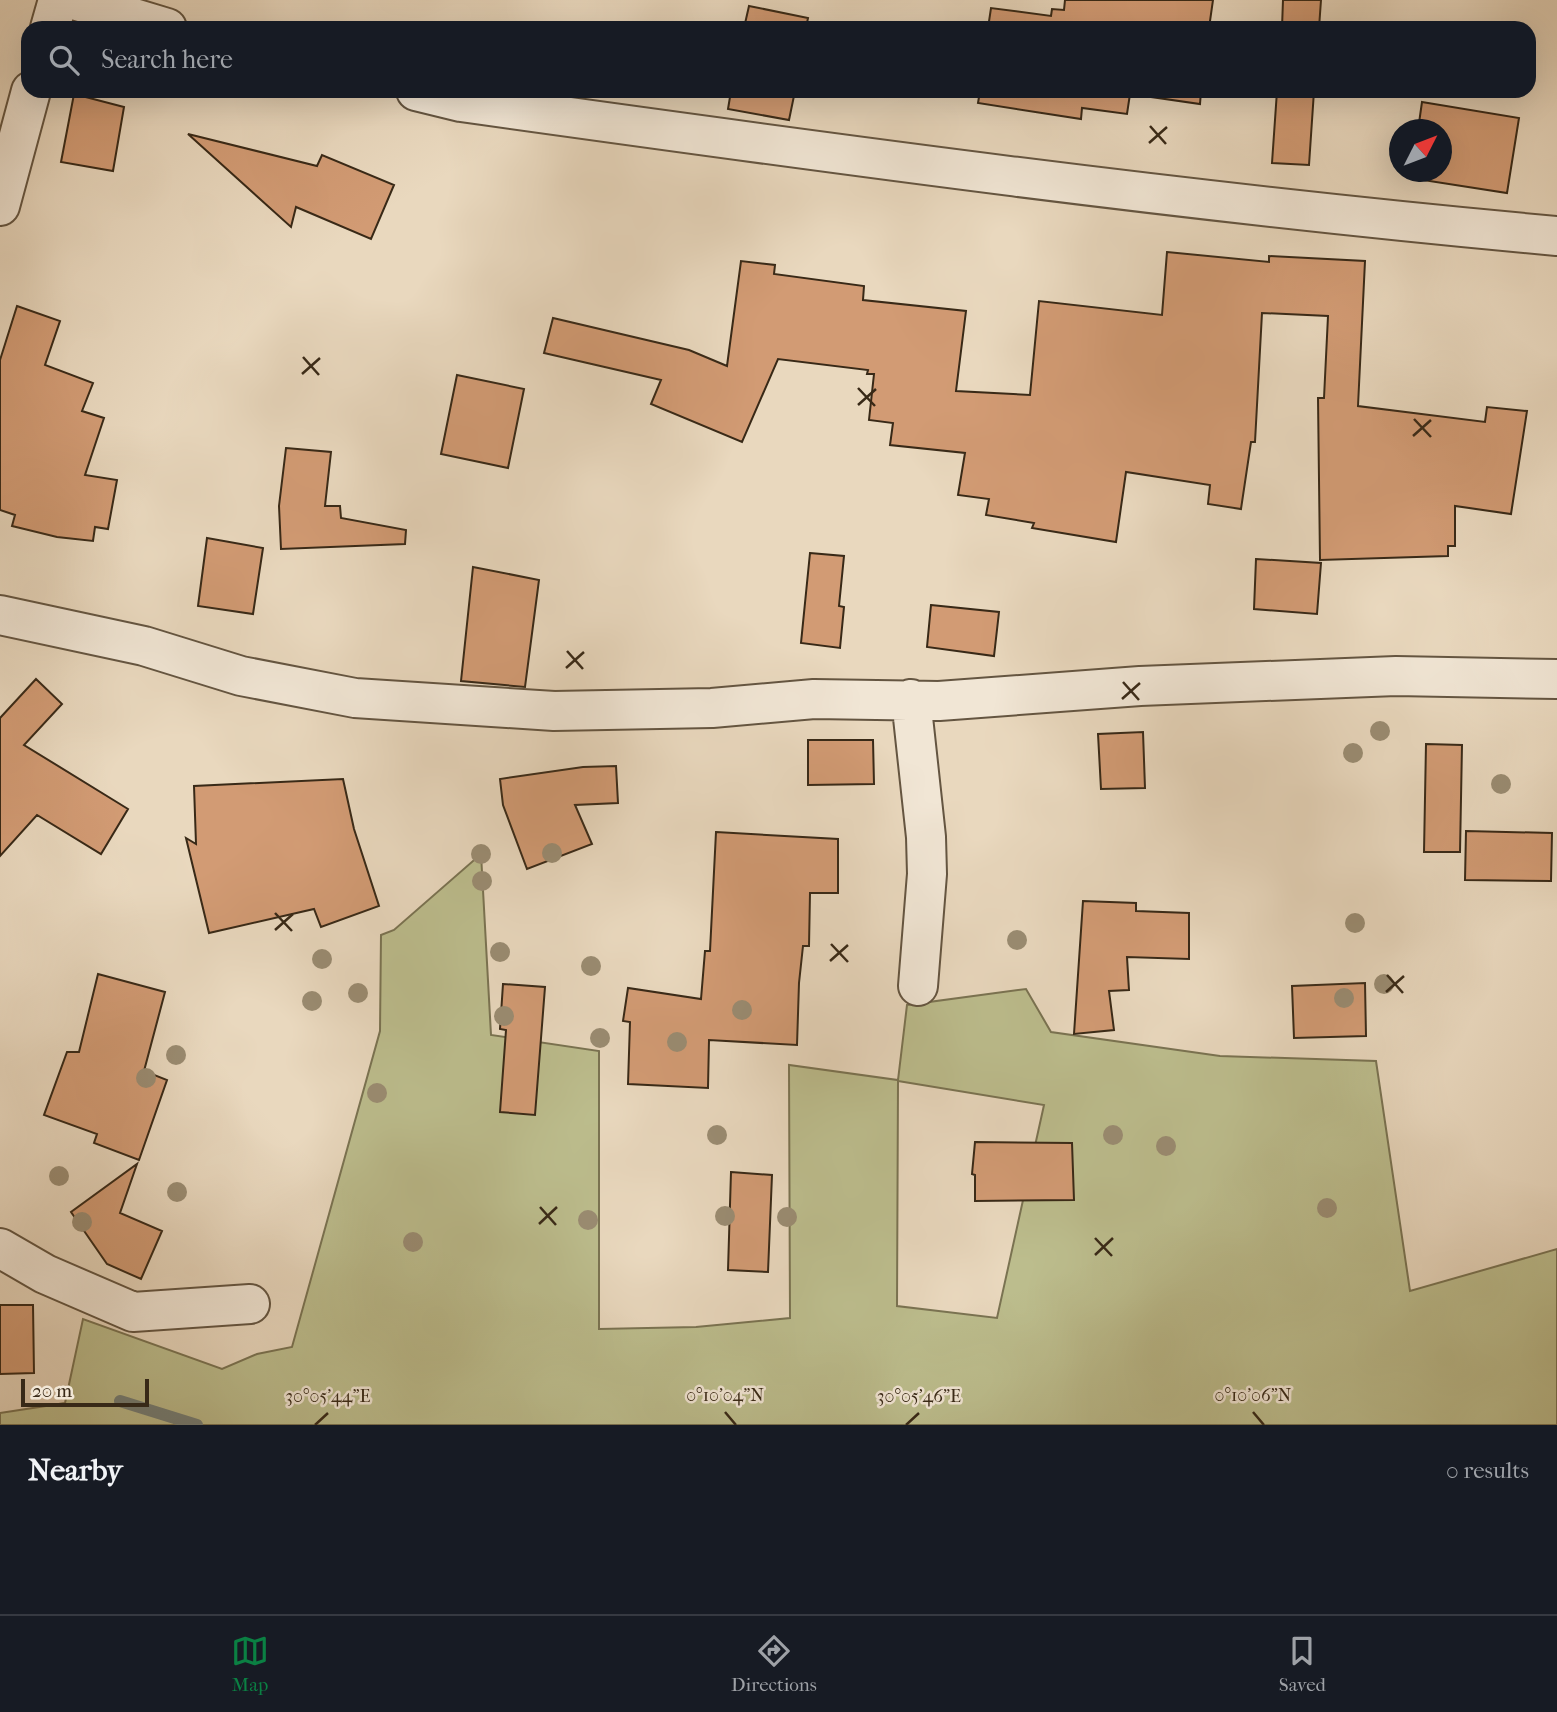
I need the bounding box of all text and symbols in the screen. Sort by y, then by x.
search box [21,21,1536,98]
icon: search [45,41,83,79]
text: Search here [101,44,233,75]
north arrow [1389,119,1452,182]
scale bar [21,1376,149,1408]
text: 20 m [32,1380,72,1402]
text: 0°10'04"N [686,1385,764,1406]
text: 0°10'06"N [1215,1385,1292,1406]
text: 30°05'44"E [286,1386,370,1407]
text: 30°05'46"E [877,1386,961,1407]
text: Nearby [28,1453,123,1488]
text: 0 results [1446,1457,1529,1484]
tab: Map [231,1632,269,1696]
tab: Directions [731,1632,817,1696]
tab: Saved [1279,1632,1326,1696]

